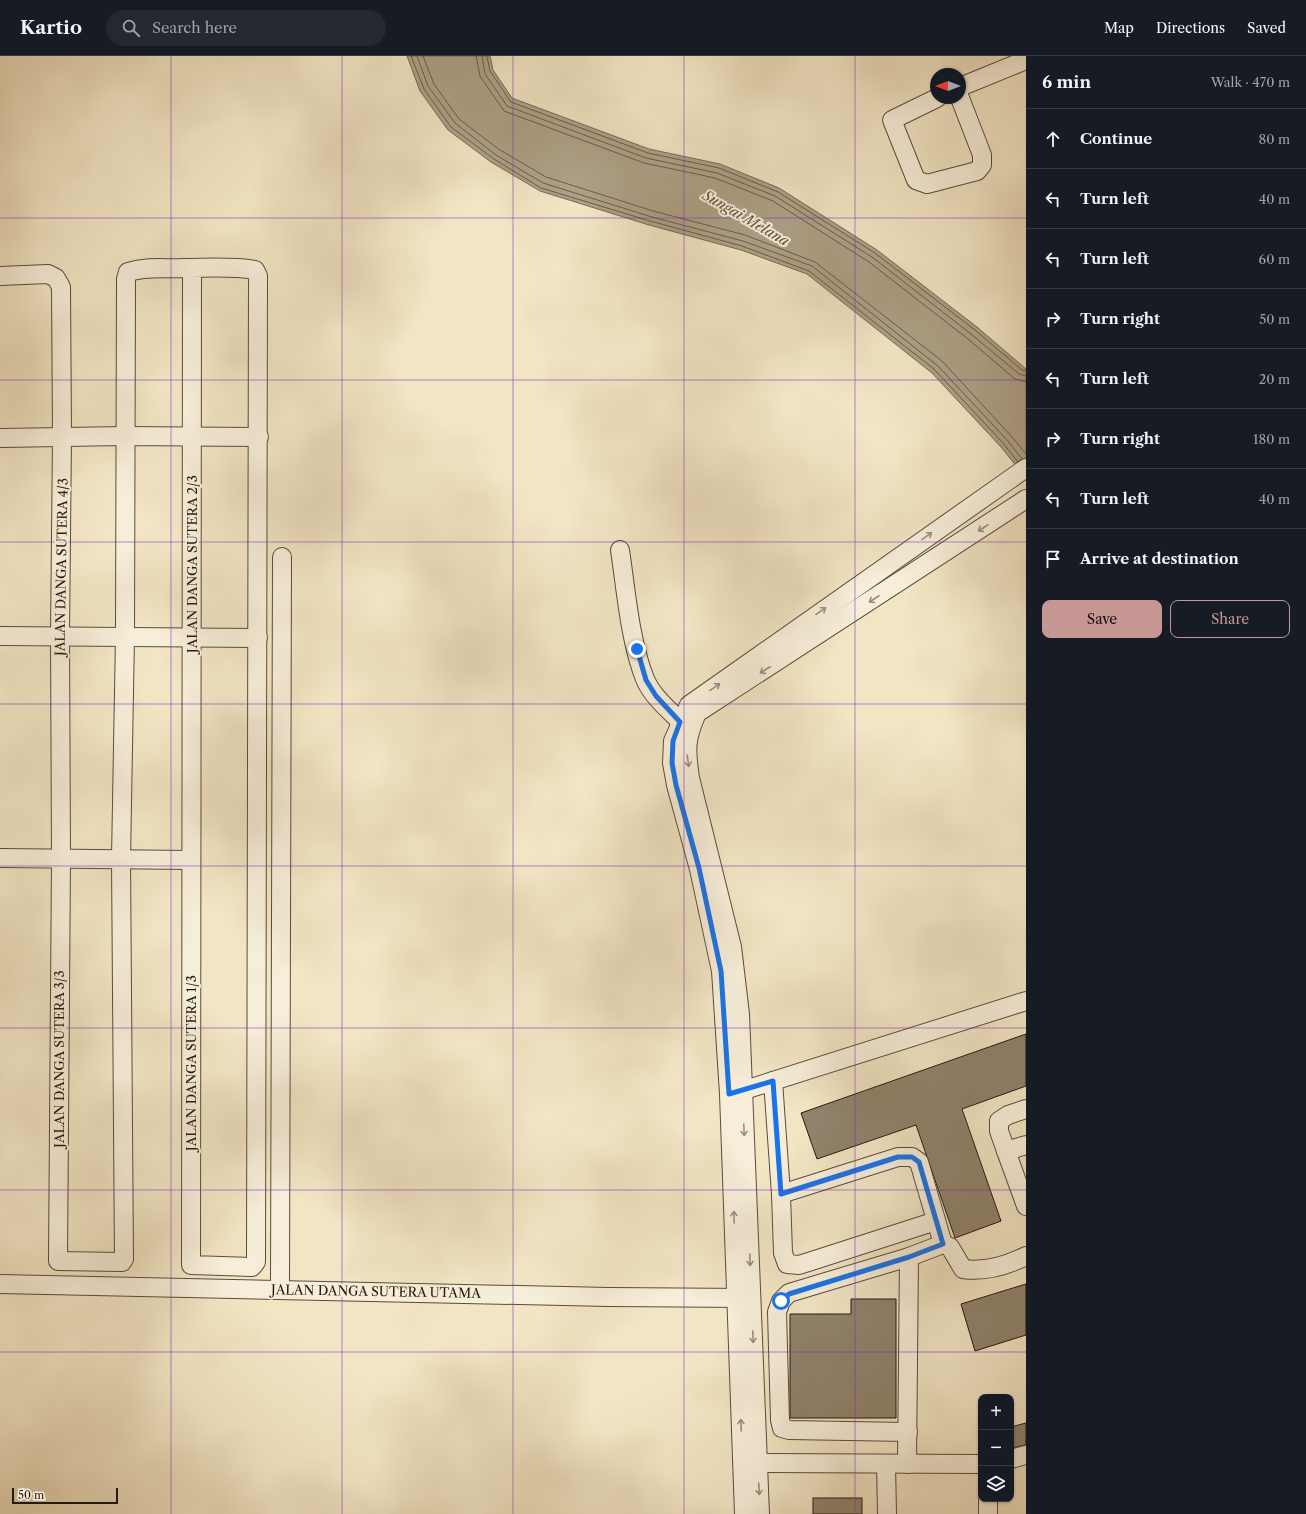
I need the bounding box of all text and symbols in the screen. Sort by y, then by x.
search box [106,10,386,46]
text: Kartio [20,16,82,39]
icon: search [120,17,142,39]
text: Search here [152,18,237,37]
text: Map [1104,19,1134,37]
text: Directions [1156,19,1225,37]
text: Saved [1247,19,1286,37]
north arrow [930,68,966,104]
text: 6 min [1042,72,1091,92]
text: Walk · 470 m [1211,74,1290,90]
icon: ahead [1042,128,1064,150]
text: Continue [1080,129,1152,148]
text: 80 m [1258,131,1290,147]
water label: Sungai Melana [699,185,793,250]
icon: left [1042,188,1064,210]
text: Turn left [1080,189,1149,208]
text: 40 m [1259,191,1290,207]
icon: left [1042,248,1064,270]
text: Turn left [1080,249,1149,268]
text: 60 m [1259,251,1290,267]
icon: right [1042,308,1064,330]
text: Turn right [1080,309,1160,328]
text: 50 m [1259,311,1290,327]
icon: left [1042,368,1064,390]
text: Turn left [1080,369,1149,388]
text: 20 m [1259,371,1290,387]
icon: right [1042,428,1064,450]
text: Turn right [1080,429,1160,448]
text: 180 m [1253,431,1290,447]
street label: JALAN DANGA SUTERA 2/3 [184,475,200,655]
street label: JALAN DANGA SUTERA 4/3 [51,478,71,658]
icon: left [1042,488,1064,510]
text: Turn left [1080,489,1149,508]
text: 40 m [1259,491,1290,507]
one-way arrow [977,523,988,532]
one-way arrow [922,532,933,540]
icon: arrive [1042,548,1064,570]
text: Arrive at destination [1080,549,1239,568]
one-way arrow [868,594,879,603]
button: Save [1042,600,1162,638]
button: Share [1170,600,1290,638]
one-way arrow [815,607,826,616]
route end [628,640,646,658]
one-way arrow [759,665,770,674]
one-way arrow [709,683,720,691]
one-way arrow [684,754,692,767]
street label: JALAN DANGA SUTERA 3/3 [51,970,67,1150]
street label: JALAN DANGA SUTERA 1/3 [183,975,199,1153]
one-way arrow [741,1123,748,1136]
one-way arrow [730,1211,738,1224]
one-way arrow [746,1253,753,1266]
street label: JALAN DANGA SUTERA UTAMA [269,1281,481,1301]
route start [772,1292,790,1310]
one-way arrow [749,1330,756,1343]
map controls [978,1394,1014,1502]
button: + [978,1394,1014,1430]
one-way arrow [737,1419,744,1432]
button: − [978,1430,1014,1466]
button: layers [978,1466,1014,1502]
one-way arrow [755,1482,763,1495]
scale bar [12,1486,118,1505]
text: 50 m [18,1488,44,1502]

